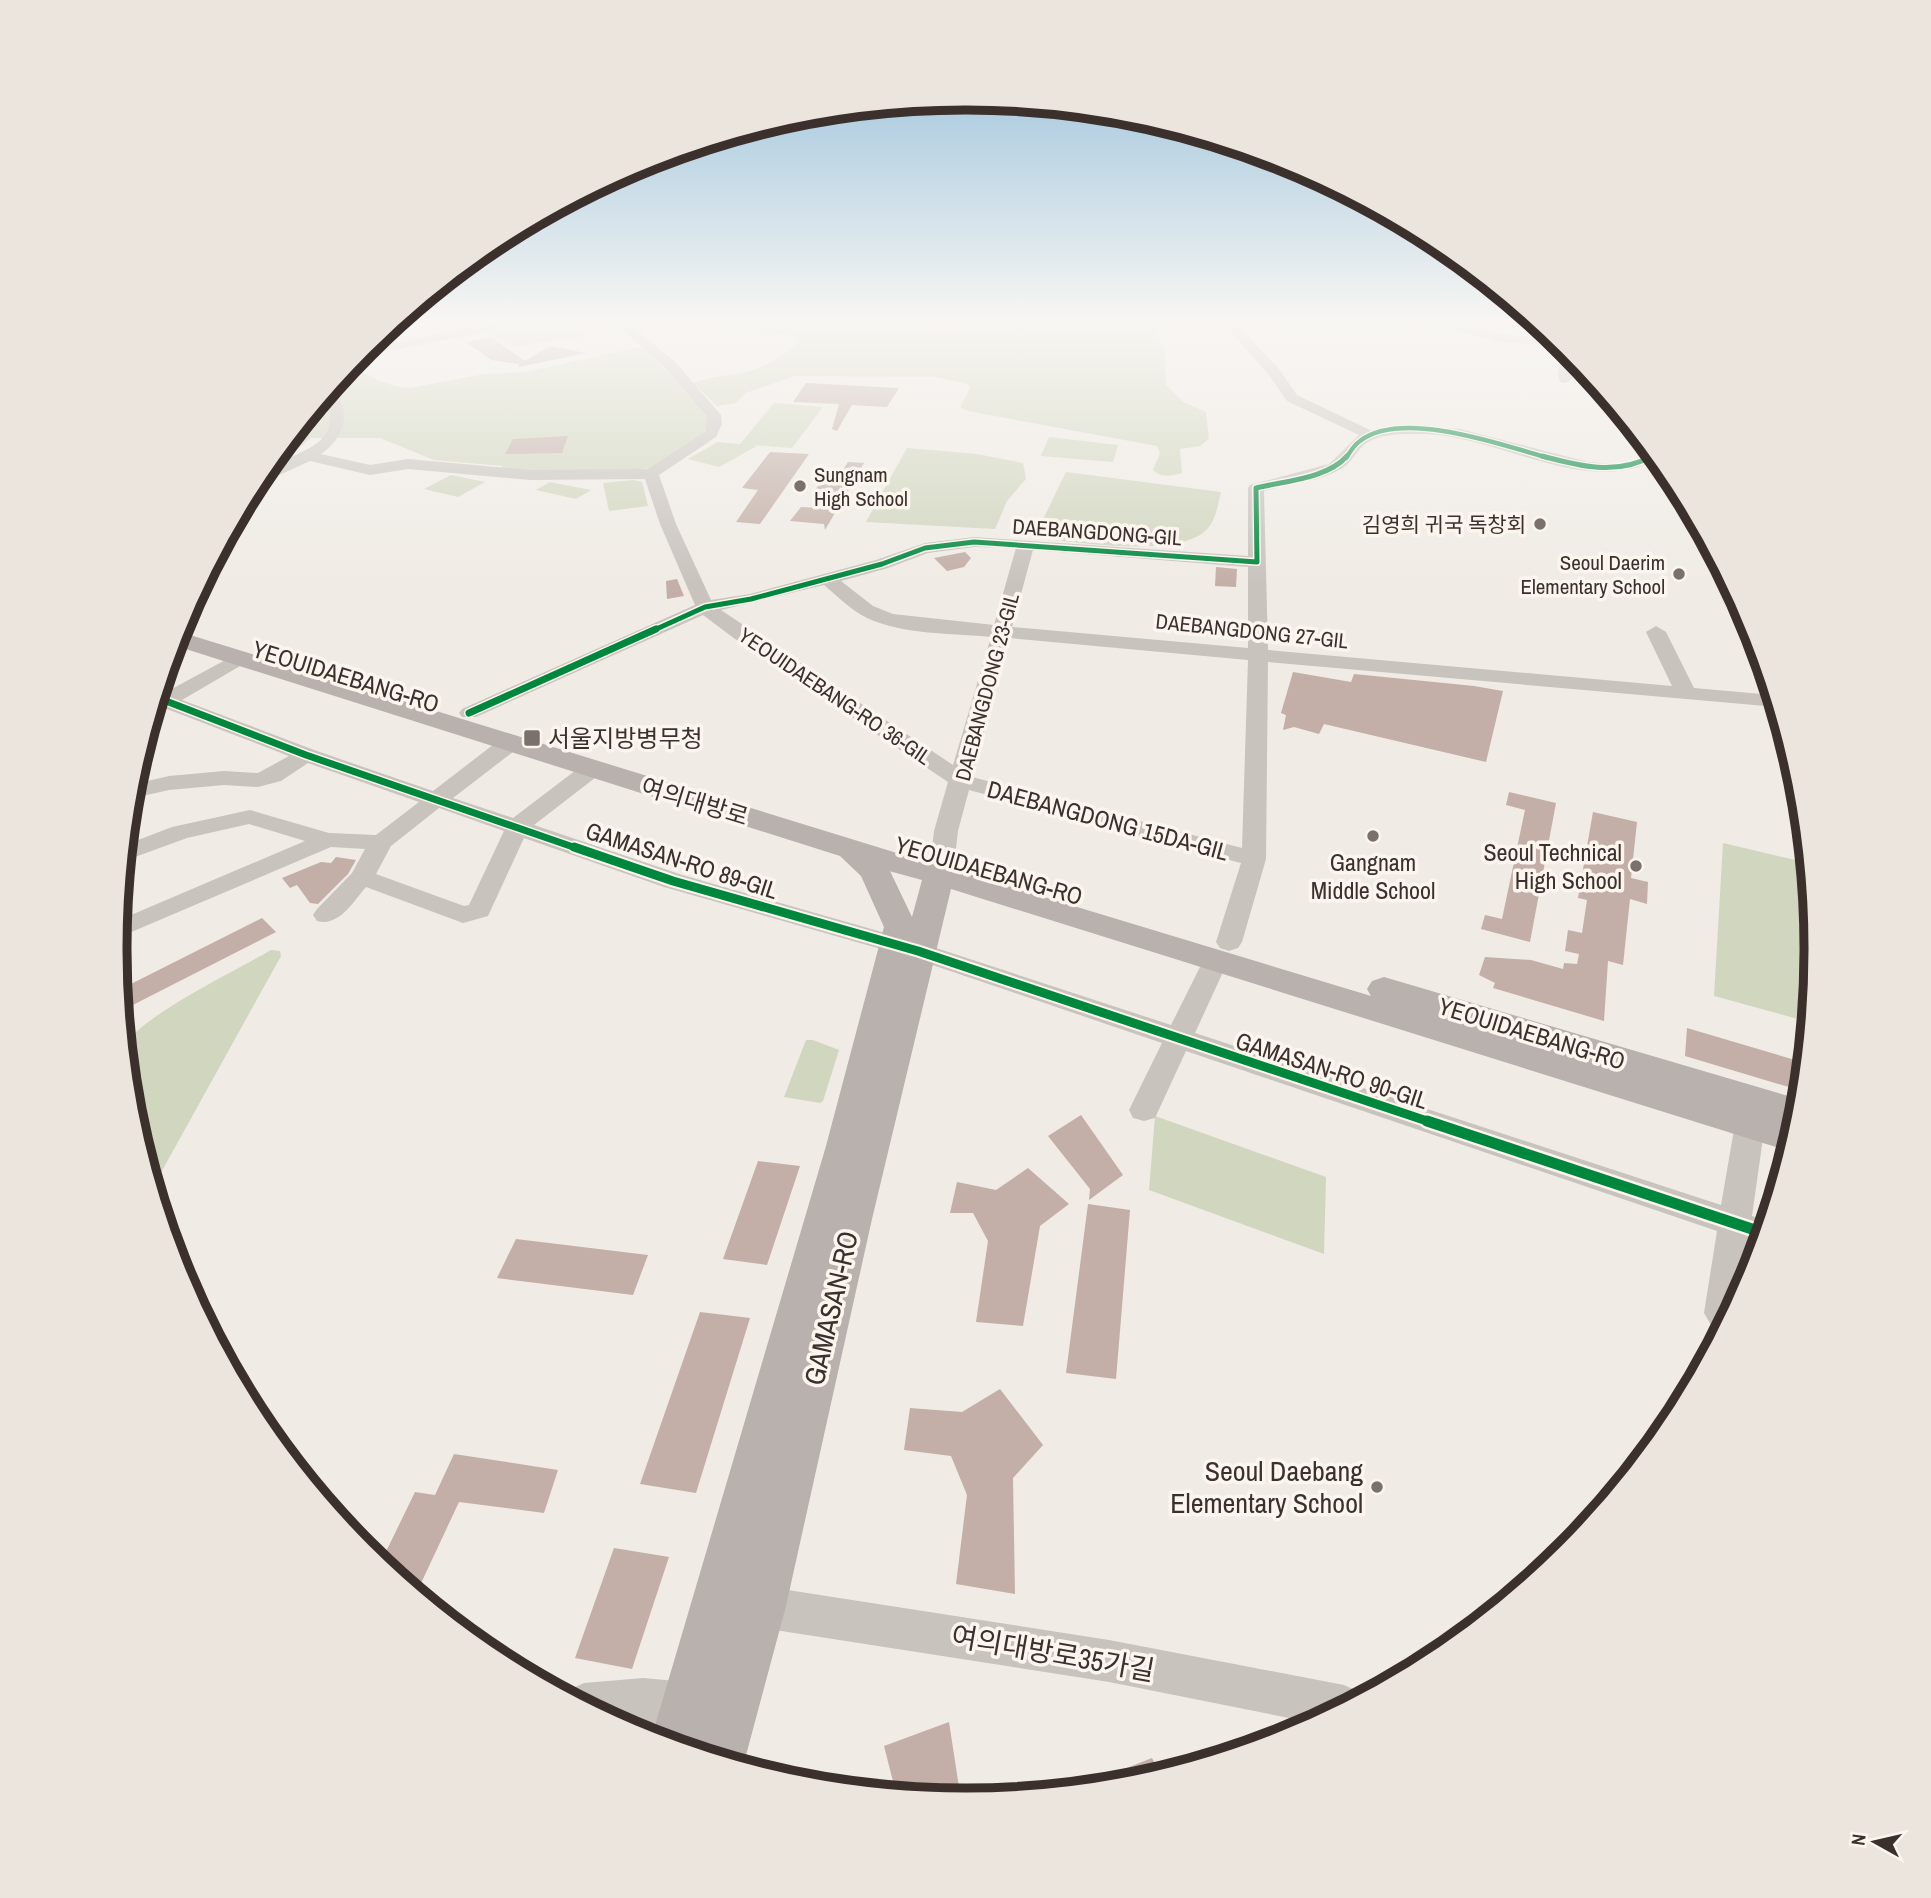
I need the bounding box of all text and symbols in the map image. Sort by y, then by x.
place label: Sungnam High School [814,460,908,513]
marker: Sungnam High School [792,478,808,494]
place label: 김영희 귀국 독창회 [1362,510,1526,539]
street label: DAEBANGDONG-GIL [1012,512,1183,552]
marker: 김영희 귀국 독창회 [1532,516,1548,532]
place label: Seoul Daerim Elementary School [1520,548,1665,601]
marker: Seoul Daerim Elementary School [1671,566,1687,582]
street label: DAEBANGDONG 23-GIL [948,589,1026,784]
street label: DAEBANGDONG 27-GIL [1154,606,1350,656]
street label: YEOUIDAEBANG-RO 36-GIL [733,621,937,772]
street label: YEOUIDAEBANG-RO [249,632,443,720]
place label: 서울지방병무청 [548,722,703,754]
marker: 서울지방병무청 [522,728,542,748]
street label: 여의대방로 [638,770,752,832]
street label: DAEBANGDONG 15DA-GIL [984,772,1232,868]
street label: GAMASAN-RO 89-GIL [582,814,782,906]
street label: YEOUIDAEBANG-RO [892,828,1086,912]
marker: Gangnam Middle School [1365,828,1381,844]
place label: Seoul Technical High School [1483,836,1622,896]
place label: Gangnam Middle School [1311,846,1435,906]
marker: Seoul Technical High School [1628,858,1644,874]
street label: YEOUIDAEBANG-RO [1435,989,1629,1077]
street label: GAMASAN-RO 90-GIL [1232,1024,1432,1116]
street label: GAMASAN-RO [795,1227,867,1389]
place label: Seoul Daebang Elementary School [1170,1452,1363,1522]
marker: Seoul Daebang Elementary School [1369,1479,1385,1495]
street label: 여의대방로35가길 [948,1616,1158,1690]
north arrow [1840,1807,1910,1877]
text: N [1845,1832,1872,1847]

